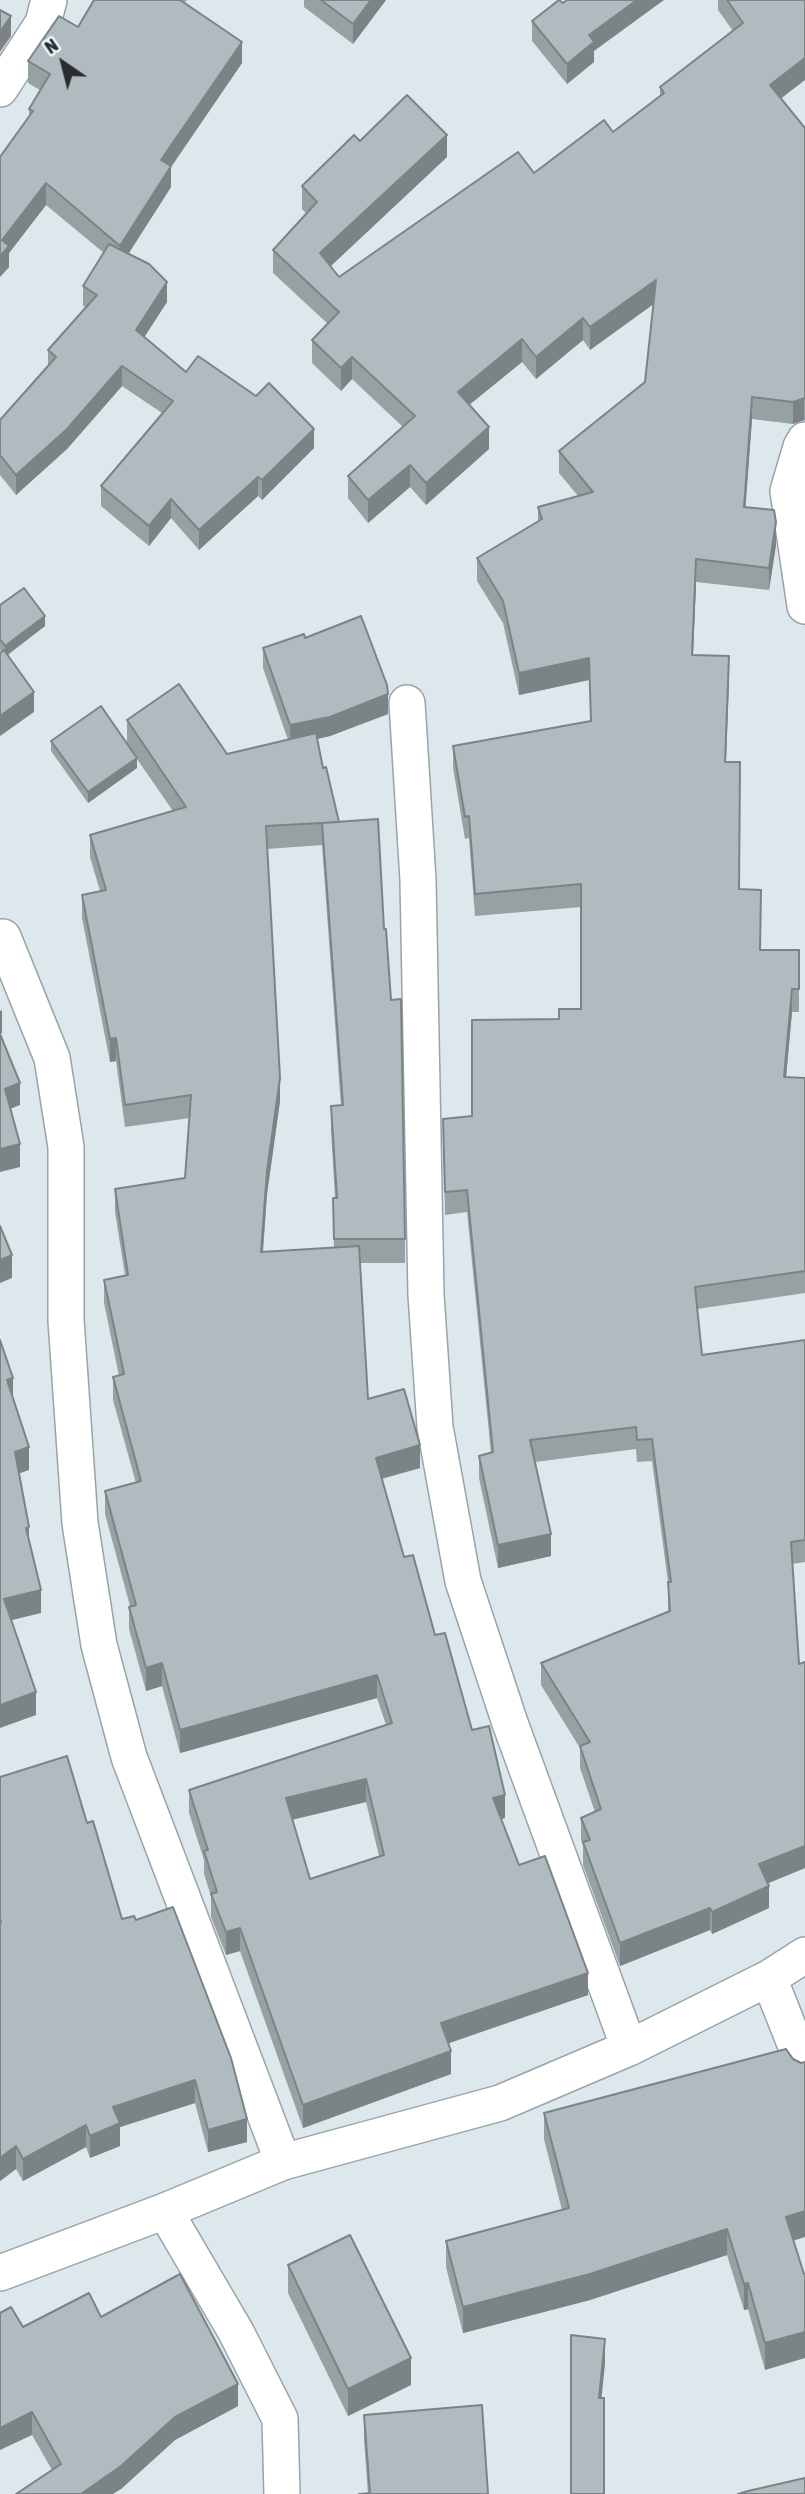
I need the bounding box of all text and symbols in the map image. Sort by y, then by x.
north arrow [28,28,98,98]
text: N [40,34,62,58]

